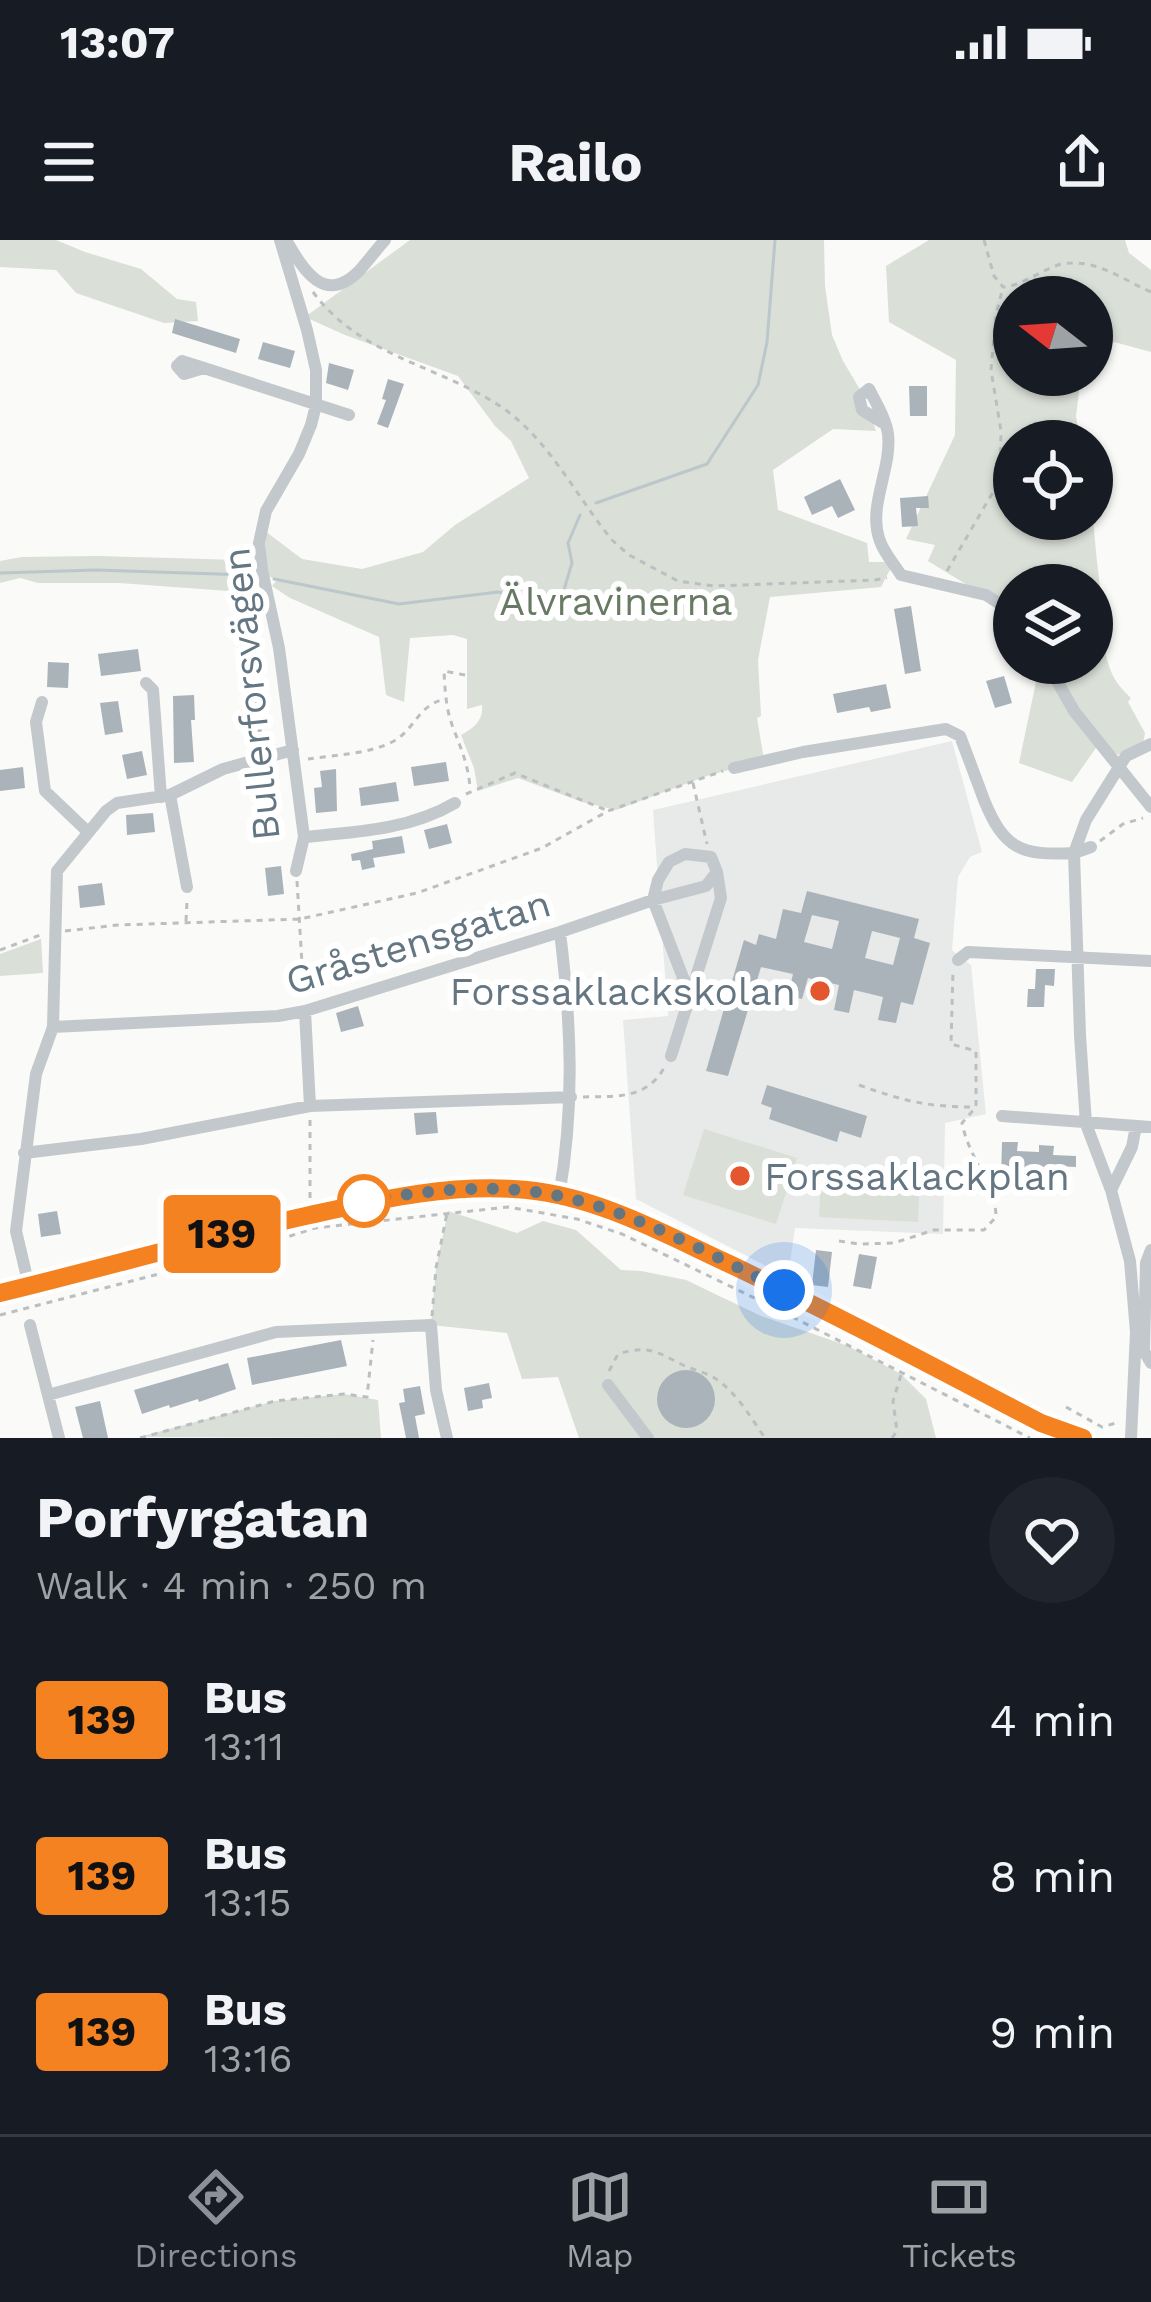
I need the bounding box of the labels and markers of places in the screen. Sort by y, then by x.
place label: Forssaklackskolan [450,969,796,1014]
marker: Forssaklackskolan [807,978,833,1004]
place label: Forssaklackplan [764,1154,1070,1199]
marker: Forssaklackplan [727,1163,753,1189]
unlabelled marker [339,1176,389,1226]

